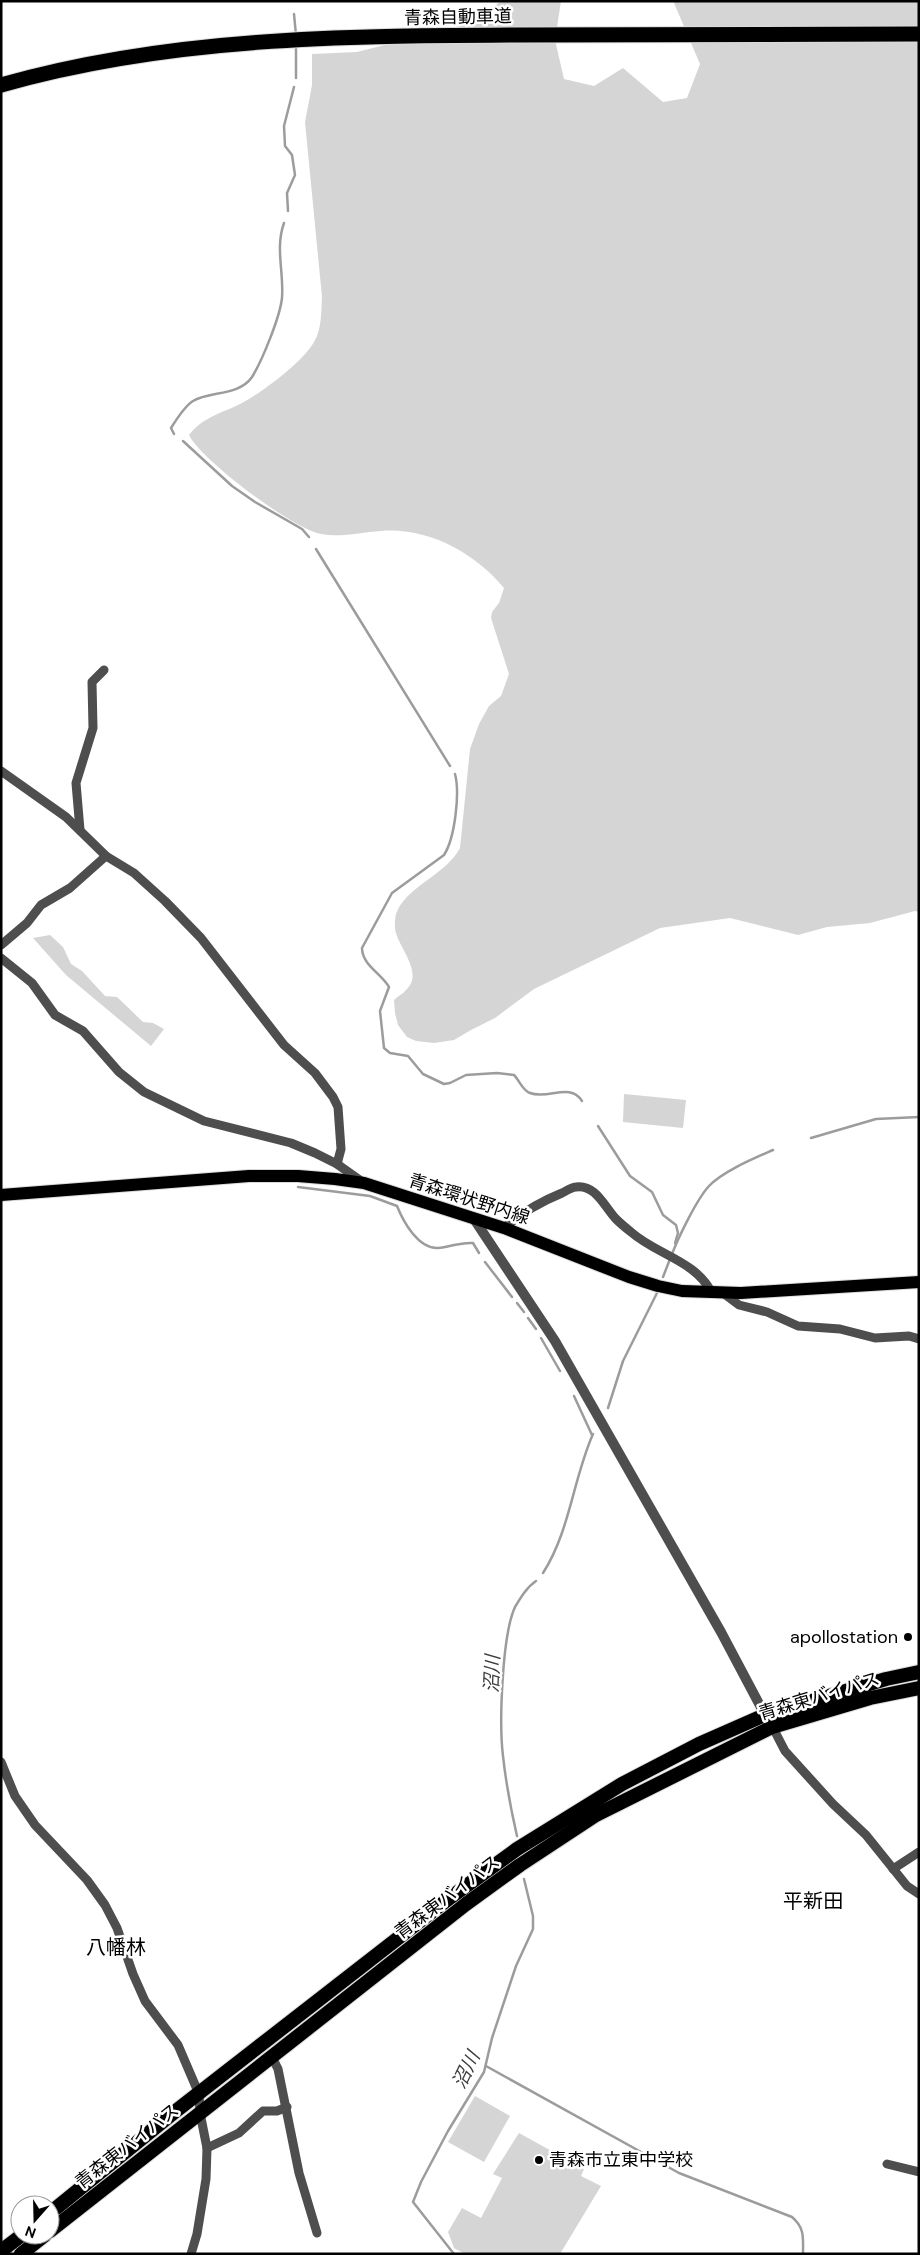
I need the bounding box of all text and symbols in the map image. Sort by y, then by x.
street label: 青森自動車道 [404,4,512,30]
street label: 青森環状野内線 [405,1168,533,1230]
place label: apollostation [790,1625,898,1649]
marker: apollostation [902,1631,914,1643]
water label: 沼川 [479,1653,505,1693]
street label: 青森東バイパス [755,1666,883,1726]
street label: 青森東バイパス [390,1850,504,1944]
district label: 平新田 [783,1888,843,1914]
district label: 八幡林 [86,1934,146,1960]
water label: 沼川 [446,2046,486,2093]
street label: 青森東バイパス [70,2098,184,2194]
place label: 青森市立東中学校 [549,2148,693,2172]
marker: 青森市立東中学校 [533,2154,545,2166]
north arrow [10,2195,60,2245]
text: N [23,2222,38,2242]

